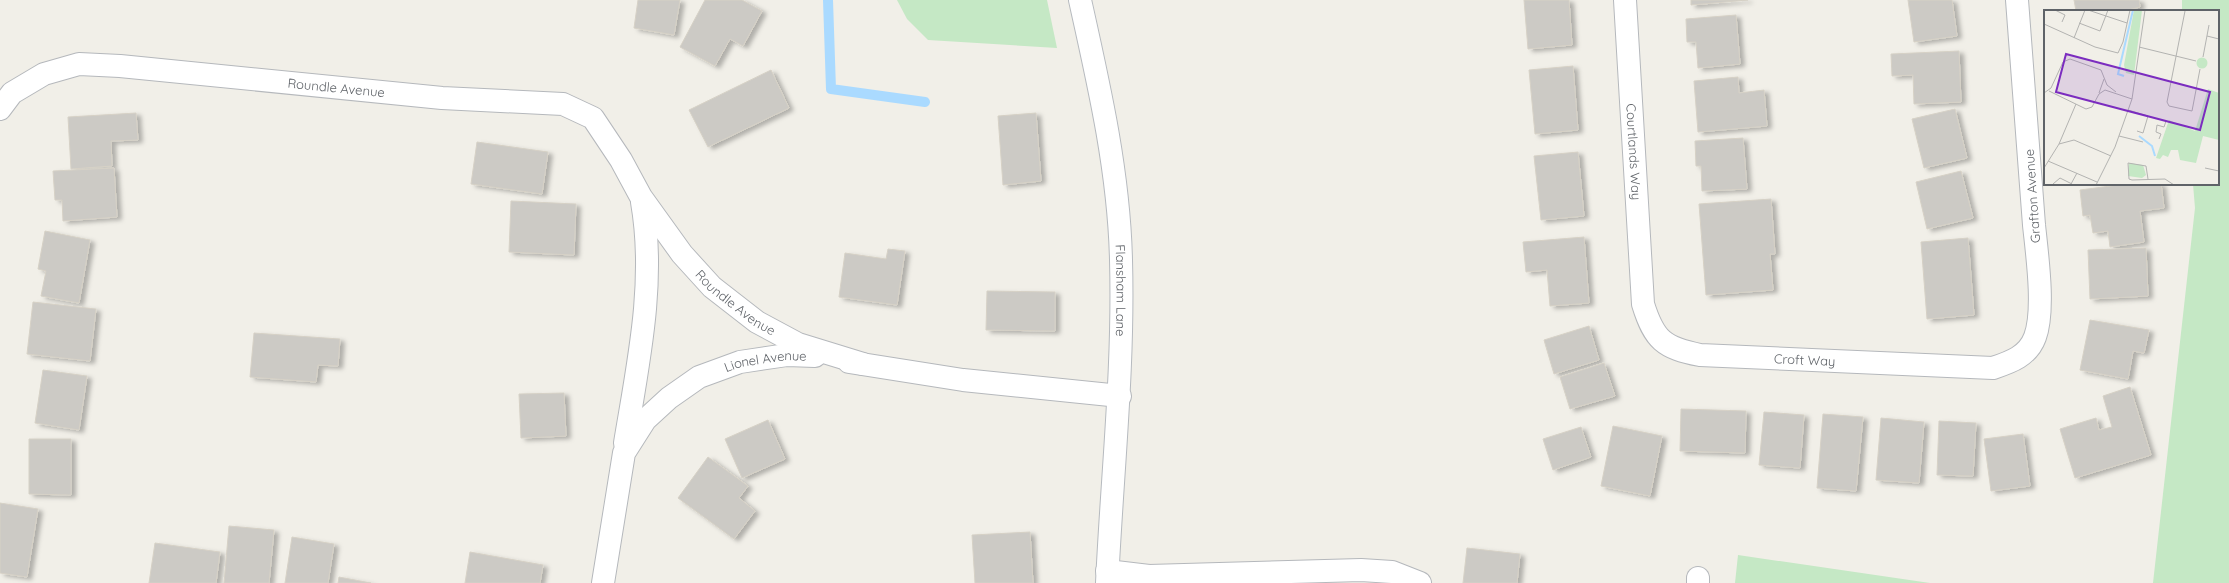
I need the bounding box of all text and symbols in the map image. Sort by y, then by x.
inset map [2044,10,2219,185]
street label: Roundle Avenue [287,75,386,100]
street label: Courtlands Way [1623,103,1645,201]
street label: Grafton Avenue [2021,148,2043,244]
street label: Flansham Lane [1112,244,1129,337]
street label: Roundle Avenue [692,266,778,338]
street label: Lionel Avenue [722,347,807,375]
street label: Croft Way [1774,350,1836,369]

